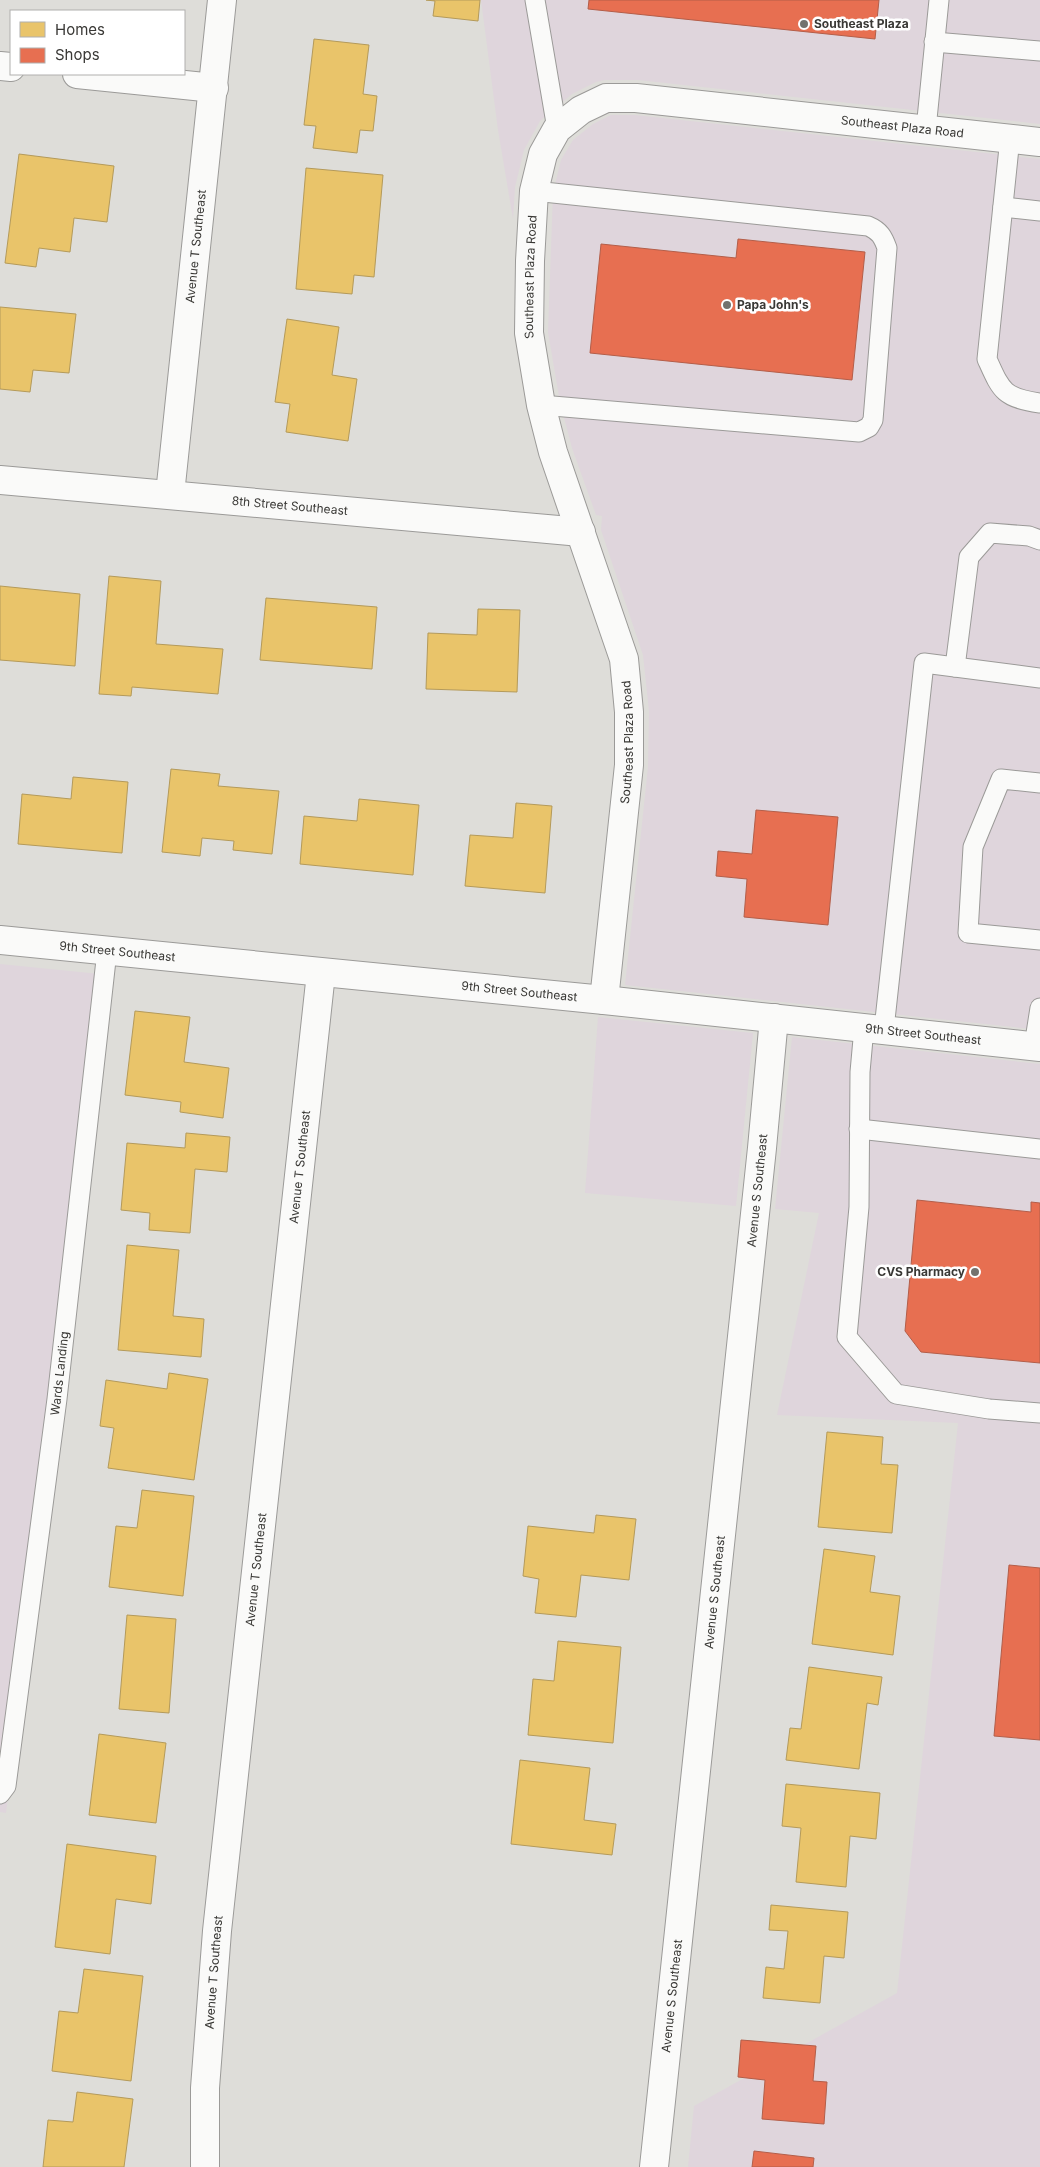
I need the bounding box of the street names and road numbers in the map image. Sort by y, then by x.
street label: Southeast Plaza Road [840,112,965,141]
street label: Avenue T Southeast [182,189,209,304]
street label: Southeast Plaza Road [521,215,540,340]
street label: 8th Street Southeast [231,493,349,518]
street label: Southeast Plaza Road [617,680,636,805]
street label: 9th Street Southeast [59,938,176,964]
street label: 9th Street Southeast [461,978,578,1004]
street label: 9th Street Southeast [864,1020,982,1048]
street label: Avenue T Southeast [286,1109,313,1224]
street label: Avenue S Southeast [744,1133,770,1248]
street label: Wards Landing [47,1331,72,1416]
street label: Avenue T Southeast [242,1512,269,1627]
street label: Avenue S Southeast [701,1535,728,1650]
street label: Avenue T Southeast [202,1915,226,2030]
street label: Avenue S Southeast [658,1938,685,2053]

